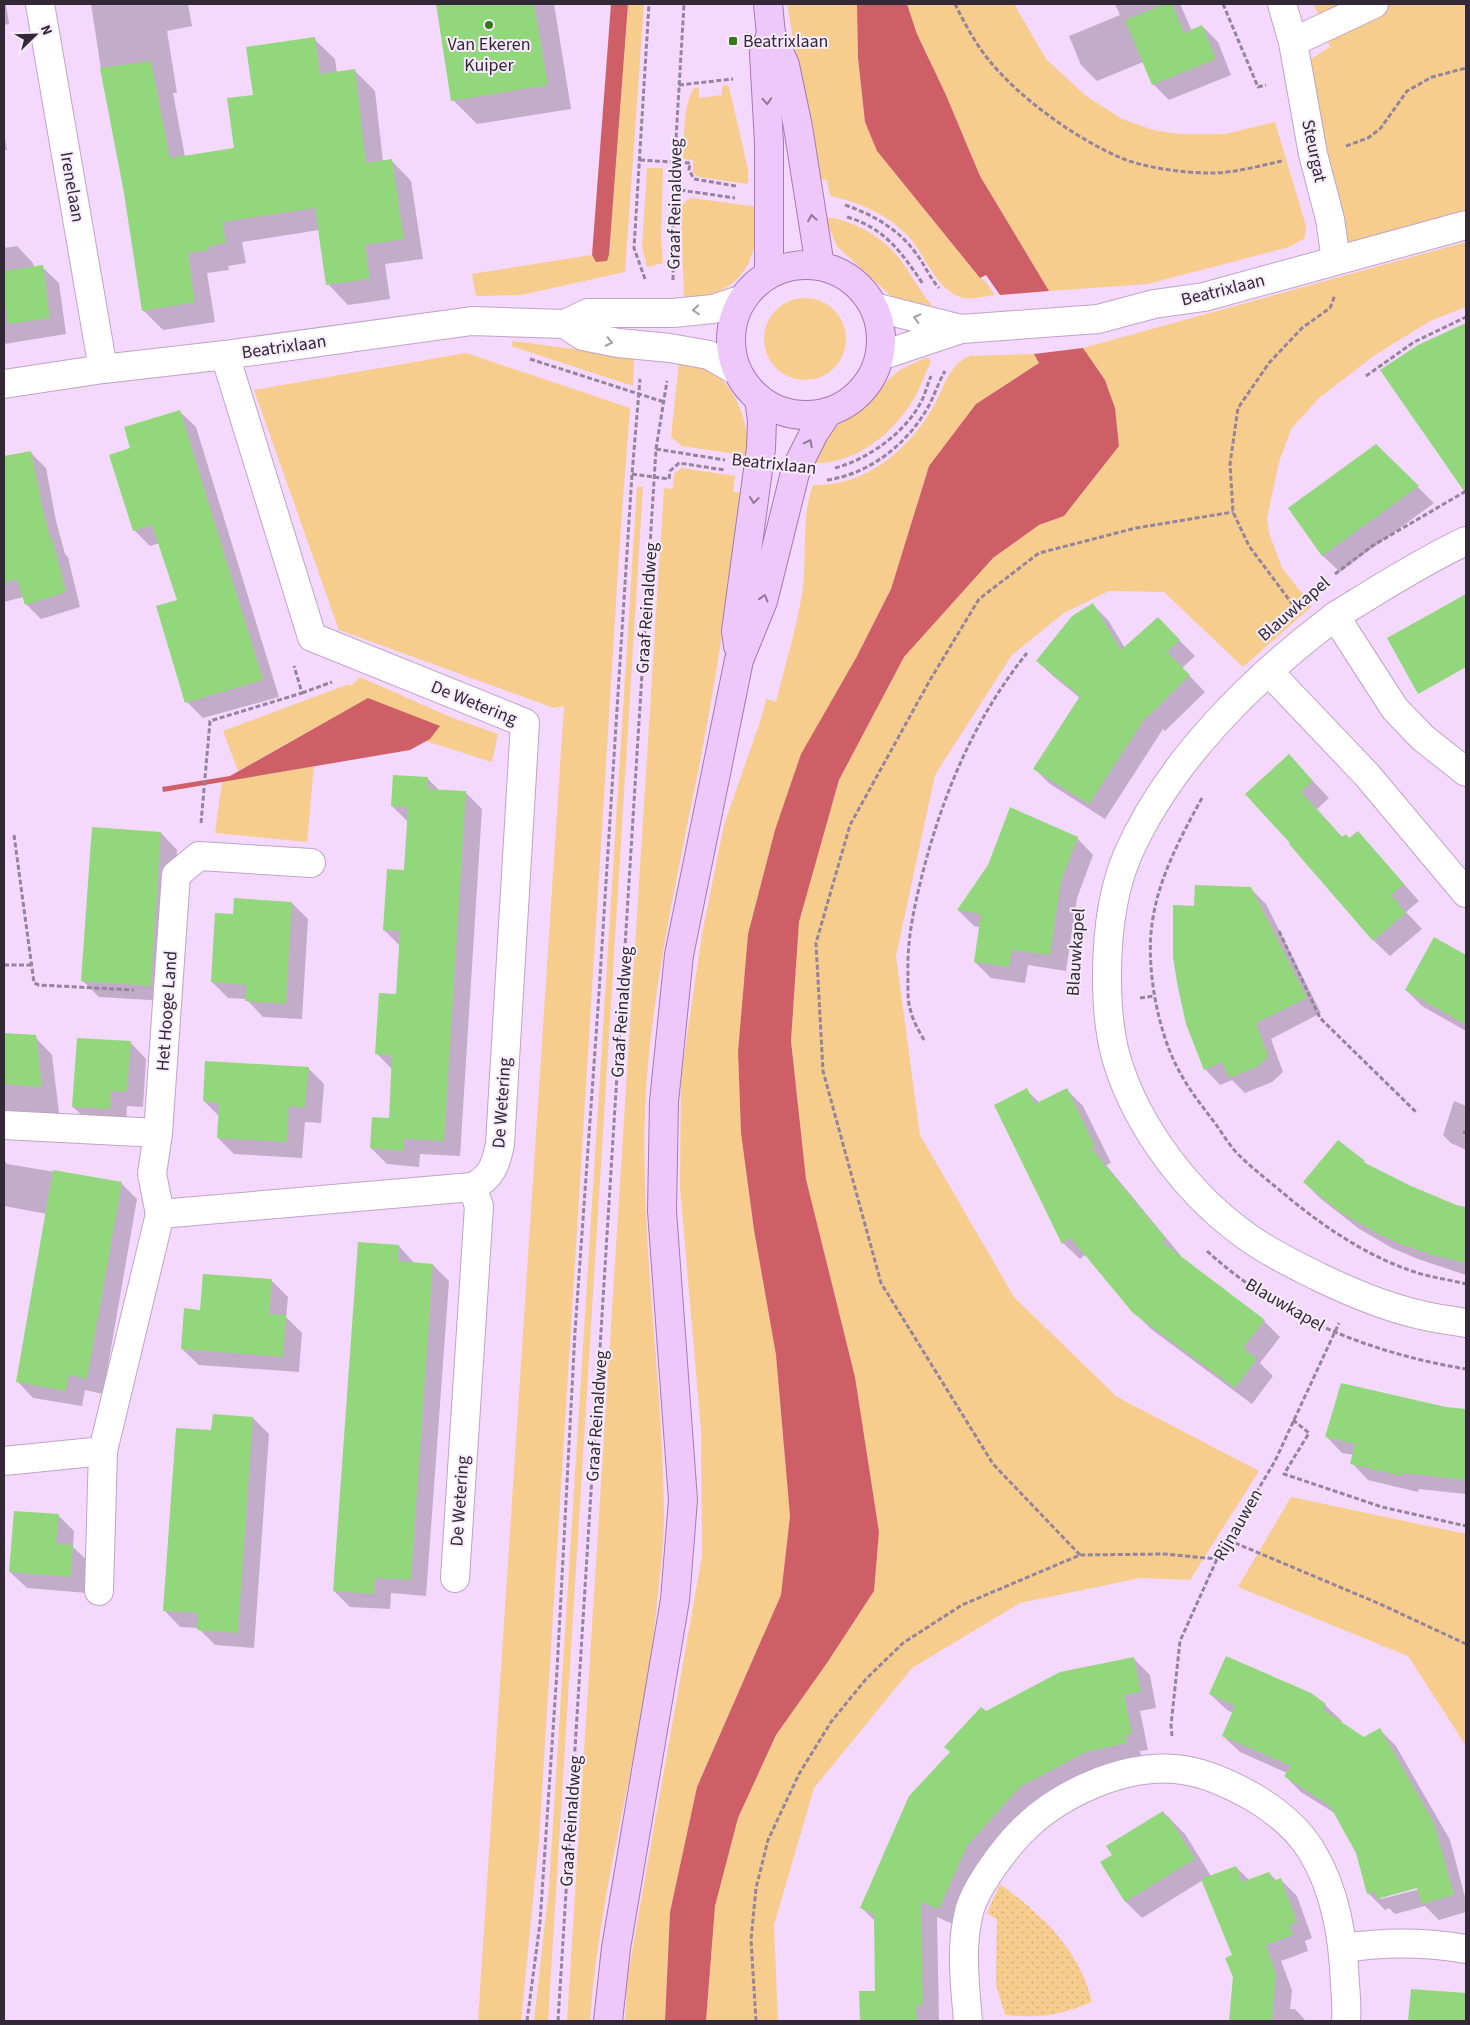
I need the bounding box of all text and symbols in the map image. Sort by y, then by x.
north arrow [10,10,60,60]
marker: Van Ekeren Kuiper [483,19,495,31]
text: N [35,22,57,39]
place label: Beatrixlaan [743,29,828,54]
place label: Van Ekeren Kuiper [447,32,531,78]
marker: Beatrixlaan [727,35,739,47]
one-way arrow [762,98,773,106]
street label: Steurgat [1295,117,1333,185]
street label: Graaf Reinaldweg [661,138,689,270]
street label: Irenelaan [54,150,90,224]
one-way arrow [808,213,818,222]
street label: Beatrixlaan [1179,268,1267,312]
one-way arrow [691,305,699,316]
one-way arrow [913,313,922,324]
street label: Beatrixlaan [240,329,328,365]
one-way arrow [605,336,613,346]
one-way arrow [803,439,813,448]
street label: Beatrixlaan [730,447,818,481]
one-way arrow [749,496,760,504]
street label: Graaf Reinaldweg [630,542,664,674]
street label: Blauwkapel [1252,571,1336,647]
one-way arrow [758,595,768,603]
street label: De Wetering [427,674,521,732]
street label: Blauwkapel [1060,907,1092,997]
street label: Graaf Reinaldweg [605,946,639,1078]
street label: Het Hooge Land [150,950,184,1072]
street label: De Wetering [486,1057,518,1149]
street label: Blauwkapel [1241,1272,1329,1338]
street label: Graaf Reinaldweg [580,1350,614,1482]
street label: De Wetering [444,1455,476,1547]
street label: Rijnauwen [1207,1484,1269,1566]
street label: Graaf Reinaldweg [554,1755,588,1887]

